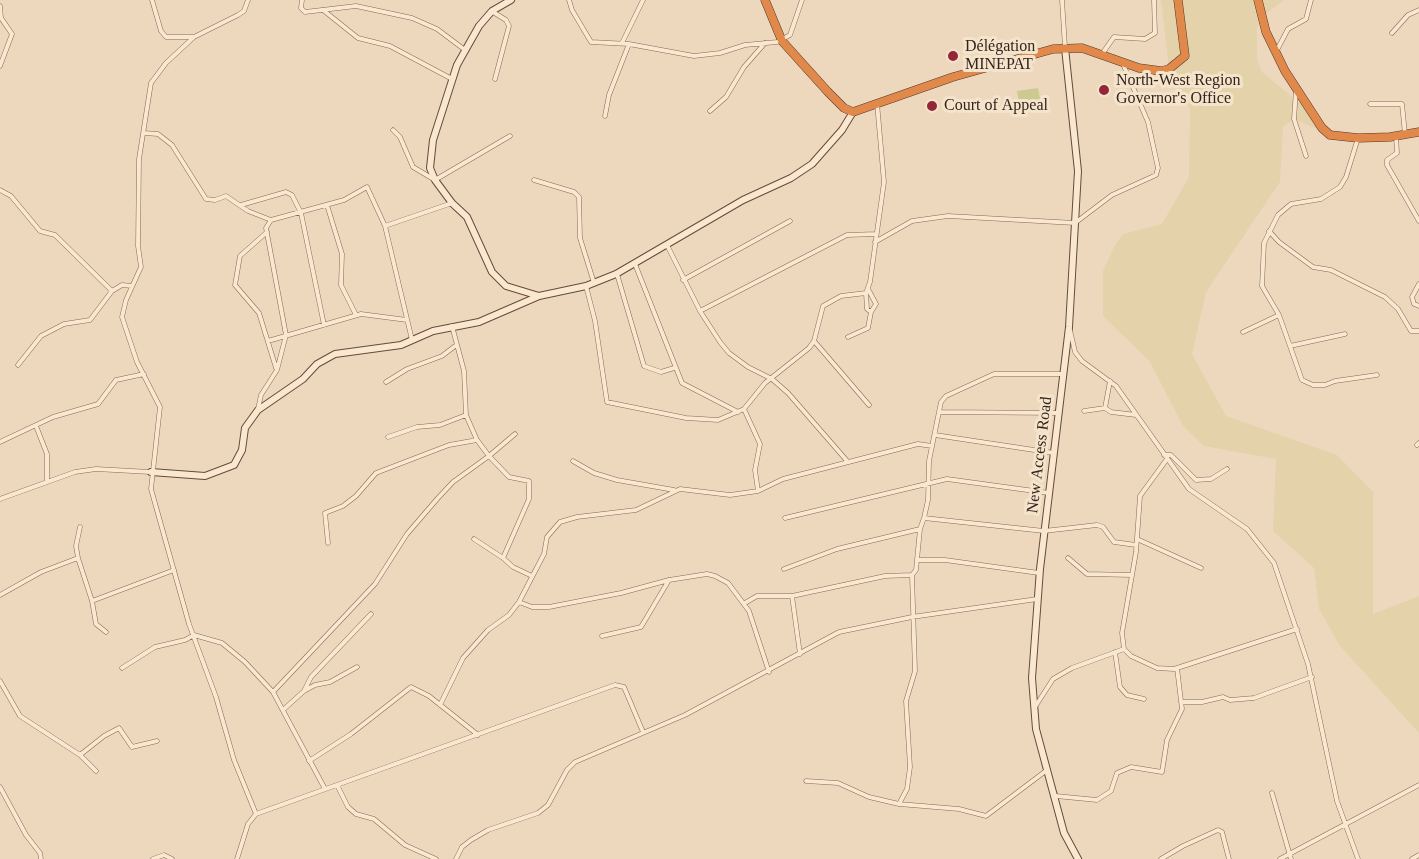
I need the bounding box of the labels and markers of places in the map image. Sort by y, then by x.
place label: Délégation MINEPAT [965,37,1035,75]
marker: Délégation MINEPAT [946,49,960,63]
place label: North-West Region Governor's Office [1116,71,1240,109]
marker: North-West Region Governor's Office [1097,83,1111,97]
place label: Court of Appeal [944,96,1048,116]
marker: Court of Appeal [925,99,939,113]

